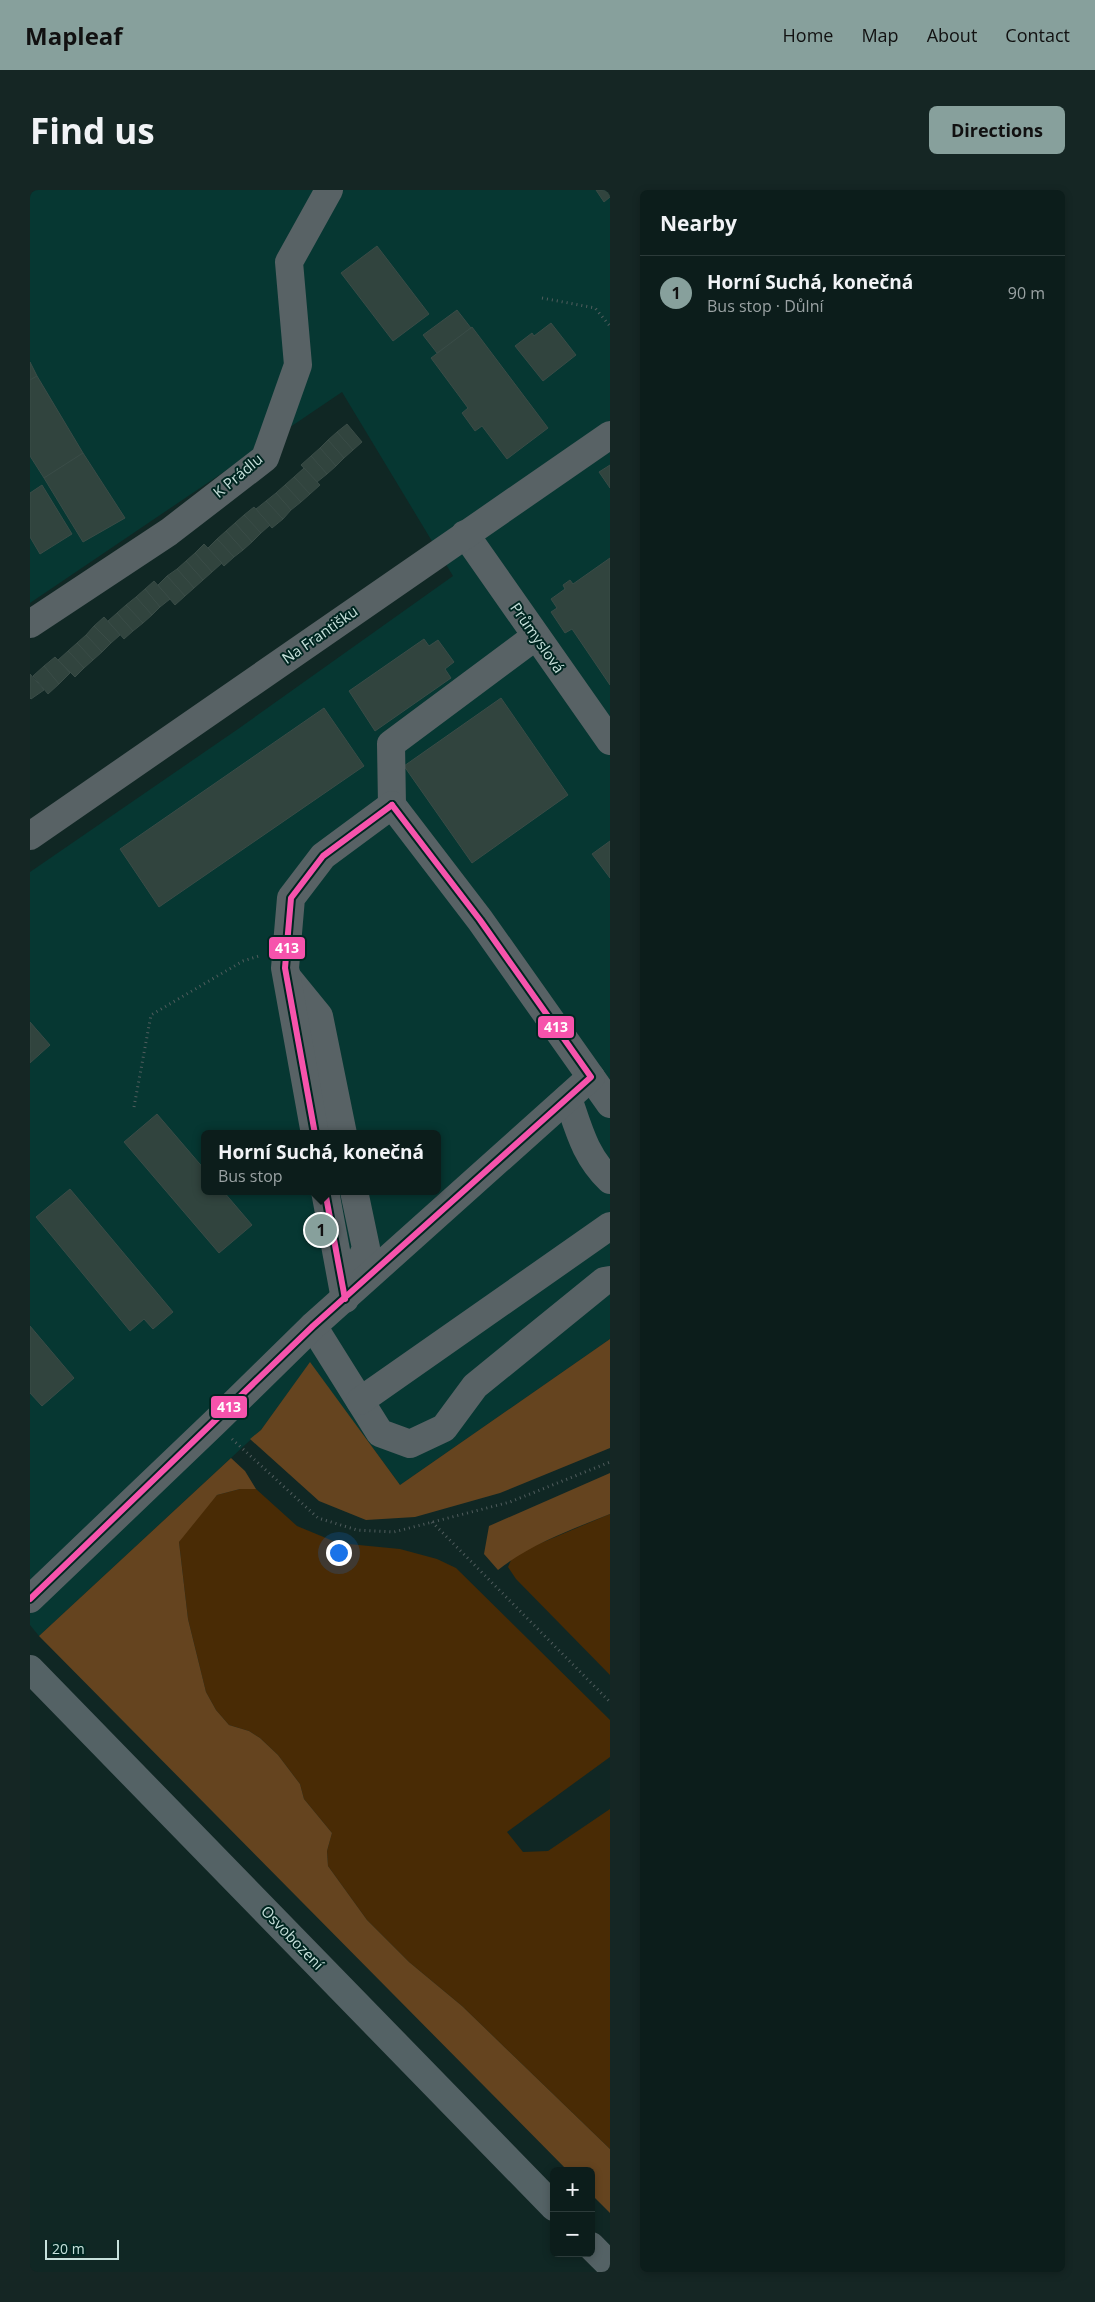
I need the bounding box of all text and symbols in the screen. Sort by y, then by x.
text: Mapleaf [25,19,123,52]
text: Home [783,23,833,47]
text: Map [861,23,899,47]
text: About [927,23,977,47]
text: Contact [1005,23,1070,47]
button: Directions [929,106,1065,154]
text: Find us [30,107,155,154]
text: Nearby [660,209,737,237]
text: Horní Suchá, konečná [707,269,913,295]
text: 1 [671,282,681,304]
text: 90 m [1008,282,1045,304]
text: Bus stop · Důlní [707,295,824,317]
street label: K Prádlu [208,449,266,502]
street label: Průmyslová [506,598,569,677]
street label: Na Františku [278,601,361,668]
line badge: 413 [268,936,306,960]
text: 413 [275,938,299,957]
line badge: 413 [537,1015,575,1039]
text: 413 [544,1017,568,1036]
popup [201,1130,441,1195]
text: Horní Suchá, konečná [218,1139,424,1165]
text: Bus stop [218,1165,283,1187]
pin: 1 [305,1211,337,1249]
line badge: 413 [210,1395,248,1419]
text: 413 [217,1397,241,1416]
your location [326,1540,352,1566]
street label: Osvobození [257,1901,329,1975]
map controls [550,2167,595,2257]
button: + [550,2167,595,2212]
button: − [550,2212,595,2257]
scale bar [45,2237,119,2260]
text: 20 m [52,2239,85,2258]

